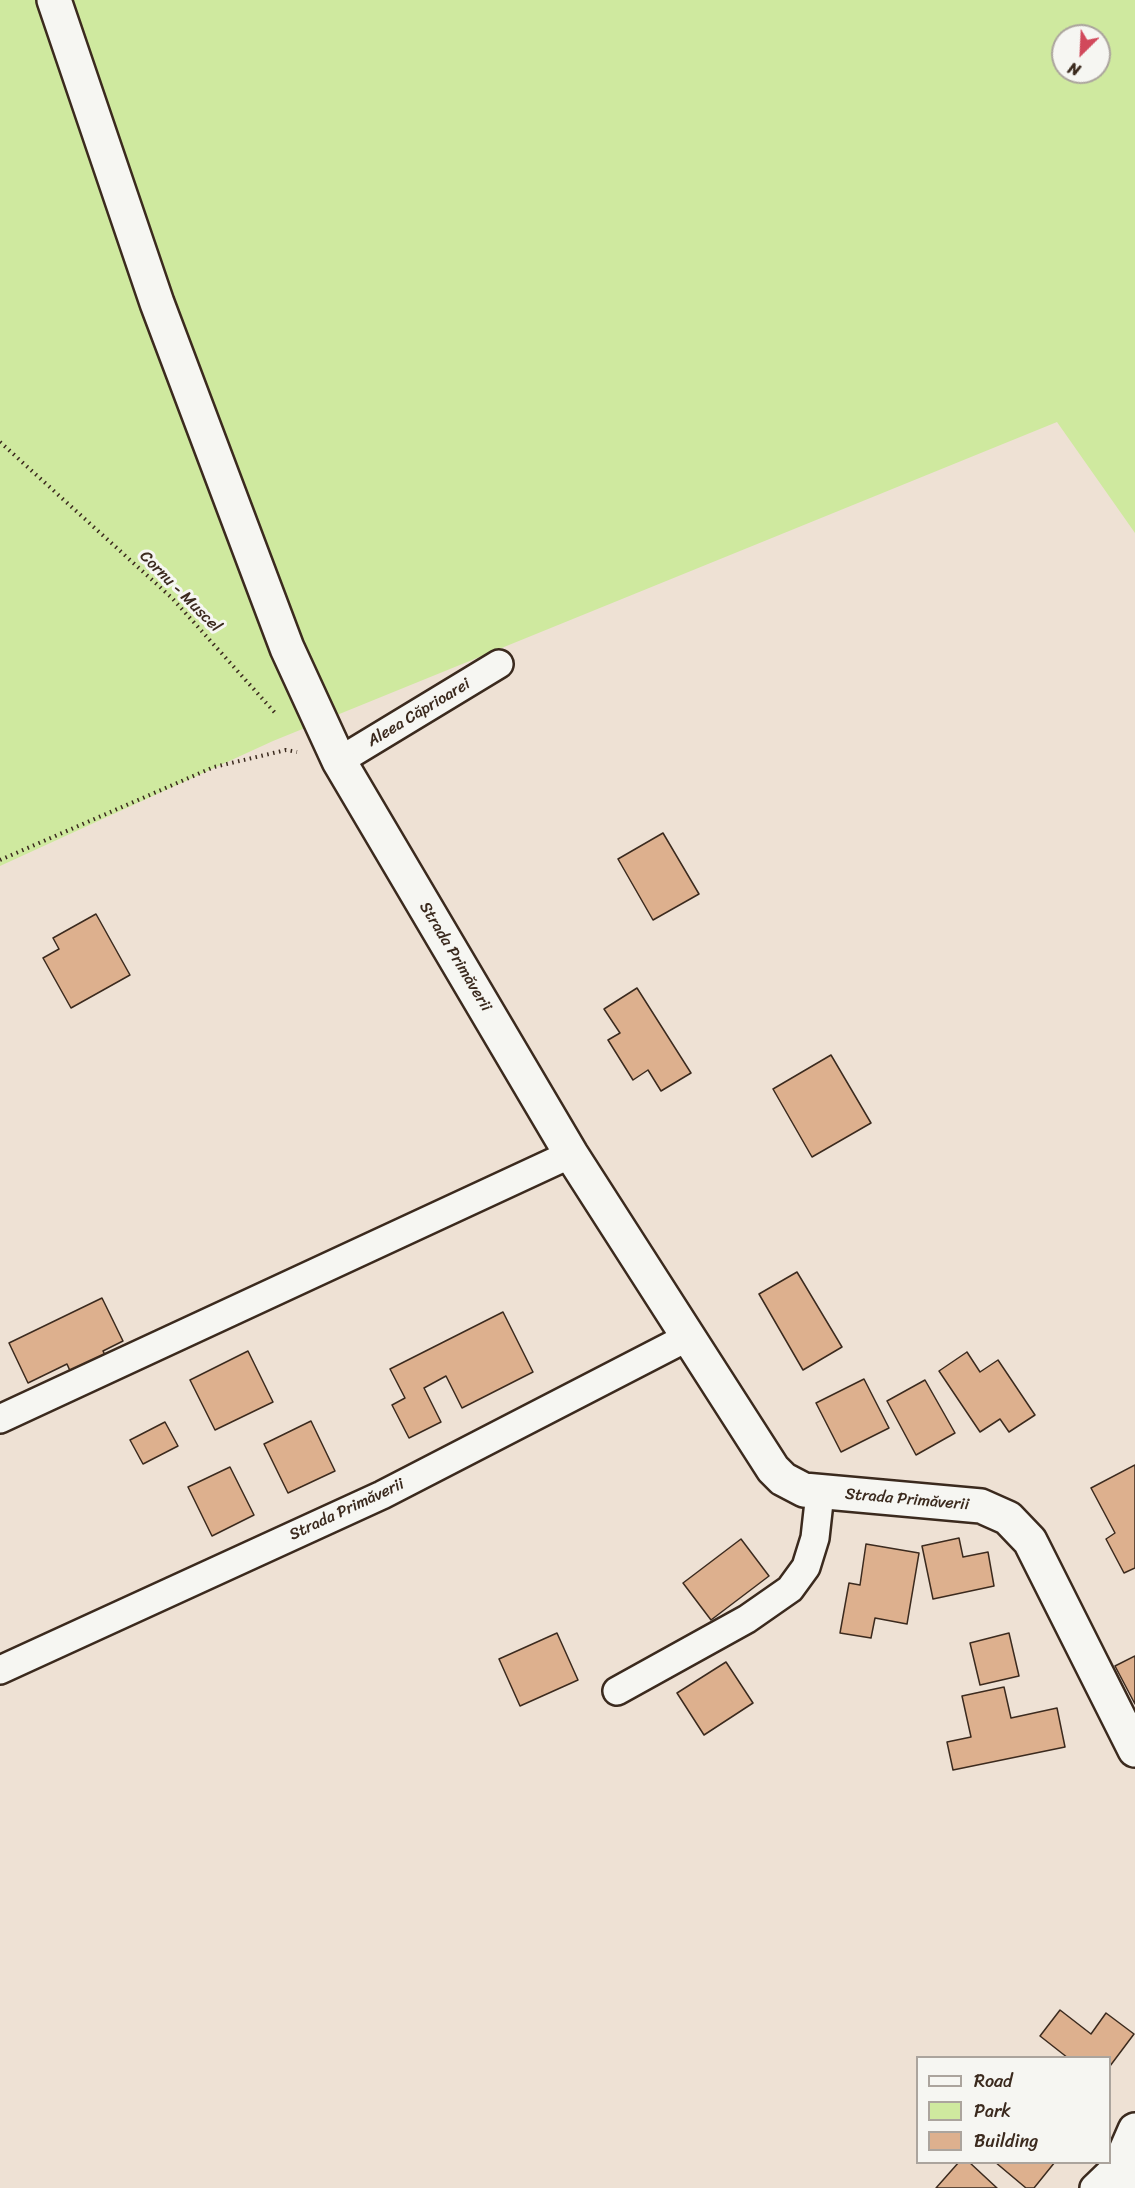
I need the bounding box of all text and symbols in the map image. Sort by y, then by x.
north arrow [1051,24,1111,84]
text: N [1063,54,1085,85]
street label: Cornu - Muscel [135,547,225,637]
street label: Aleea Căprioarei [364,675,474,751]
street label: Strada Primăverii [415,899,495,1015]
street label: Strada Primăverii [287,1475,407,1545]
street label: Strada Primăverii [844,1485,970,1515]
legend [916,2056,1111,2164]
text: Road [974,2065,1013,2097]
text: Park [974,2095,1011,2127]
text: Building [974,2125,1038,2157]

